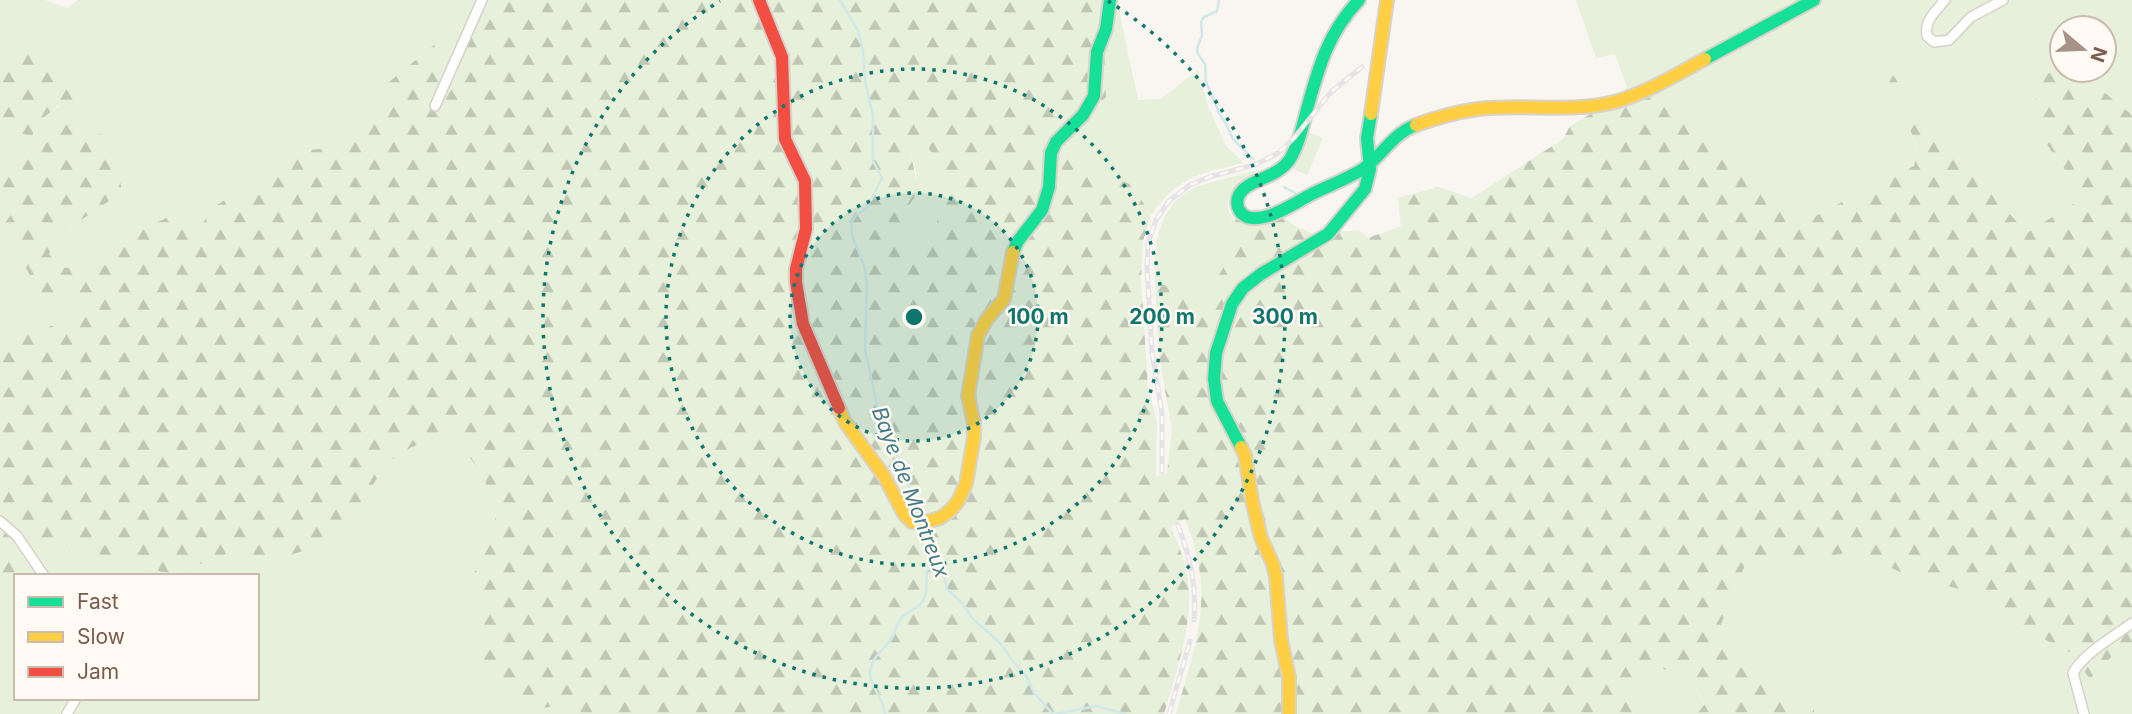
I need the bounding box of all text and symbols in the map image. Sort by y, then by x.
north arrow [2048,14,2118,84]
text: N [2085,44,2112,65]
text: 100 m [1007,304,1069,329]
text: 200 m [1129,304,1195,329]
text: 300 m [1252,304,1318,329]
centre of rings [902,305,926,329]
water label: Baye de Montreux [867,403,955,581]
legend [14,574,259,700]
text: Fast [77,589,119,614]
text: Slow [77,624,125,649]
text: Jam [77,659,119,684]

